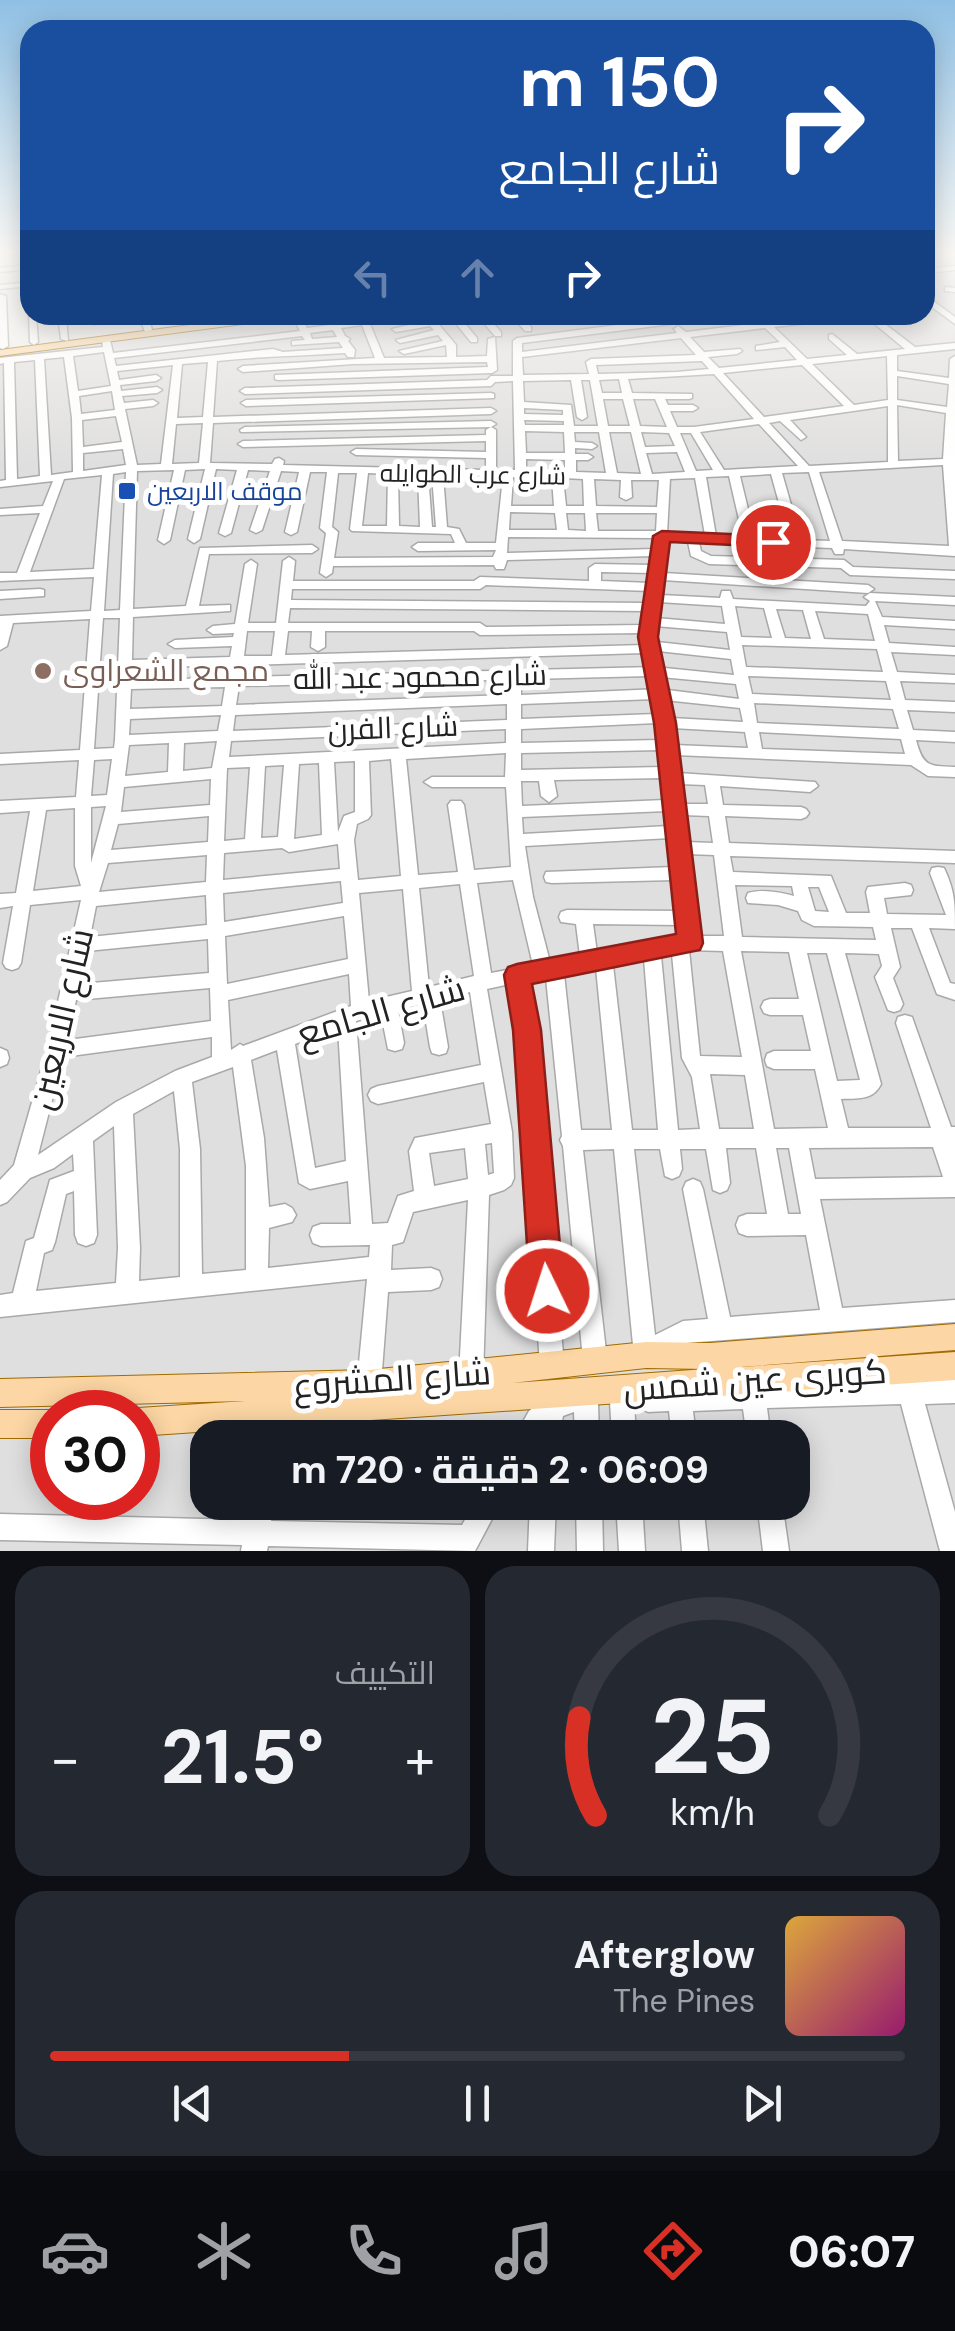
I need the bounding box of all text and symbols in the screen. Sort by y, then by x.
text: 150 m [519,37,720,128]
icon: right [755,60,885,190]
text: شارع الجامع [499,139,720,198]
icon: left [345,250,400,305]
icon: ahead [450,250,505,305]
icon: right [555,250,610,305]
street label: شارع عرب الطوايله [380,456,566,493]
place label: موقف الاربعين [147,475,303,508]
marker: موقف الاربعين [116,480,138,502]
pin [731,500,816,585]
icon: arrive [746,515,801,570]
place label: مجمع الشعراوى [63,651,269,691]
street label: شارع محمود عبد الله [293,655,547,699]
marker: مجمع الشعراوى [32,660,54,682]
street label: شارع الفرن [327,706,459,750]
street label: شارع الاربعين [18,924,104,1114]
street label: شارع الجامع [292,965,470,1057]
position arrow [495,1239,599,1343]
street label: كوبرى عين شمس [622,1348,888,1412]
street label: شارع المشروع [292,1349,492,1409]
speed limit sign: 30 [30,1390,160,1520]
text: 06:09 · 2 دقيقة · 720 m [291,1445,709,1495]
text: التكييف [335,1652,435,1694]
text: 25 [650,1670,775,1805]
text: 21.5° [161,1709,324,1806]
text: − [50,1723,80,1795]
text: + [405,1723,435,1795]
text: km/h [670,1790,755,1836]
text: Afterglow [574,1930,755,1980]
text: The Pines [613,1980,755,2022]
icon: previous [165,2076,220,2131]
icon: pause [450,2076,505,2131]
icon: next [735,2076,790,2131]
icon: car [40,2216,110,2286]
icon: climate [189,2216,259,2286]
icon: phone [339,2216,409,2286]
icon: music [489,2216,559,2286]
icon: directions [638,2216,708,2286]
text: 06:07 [788,2222,915,2281]

